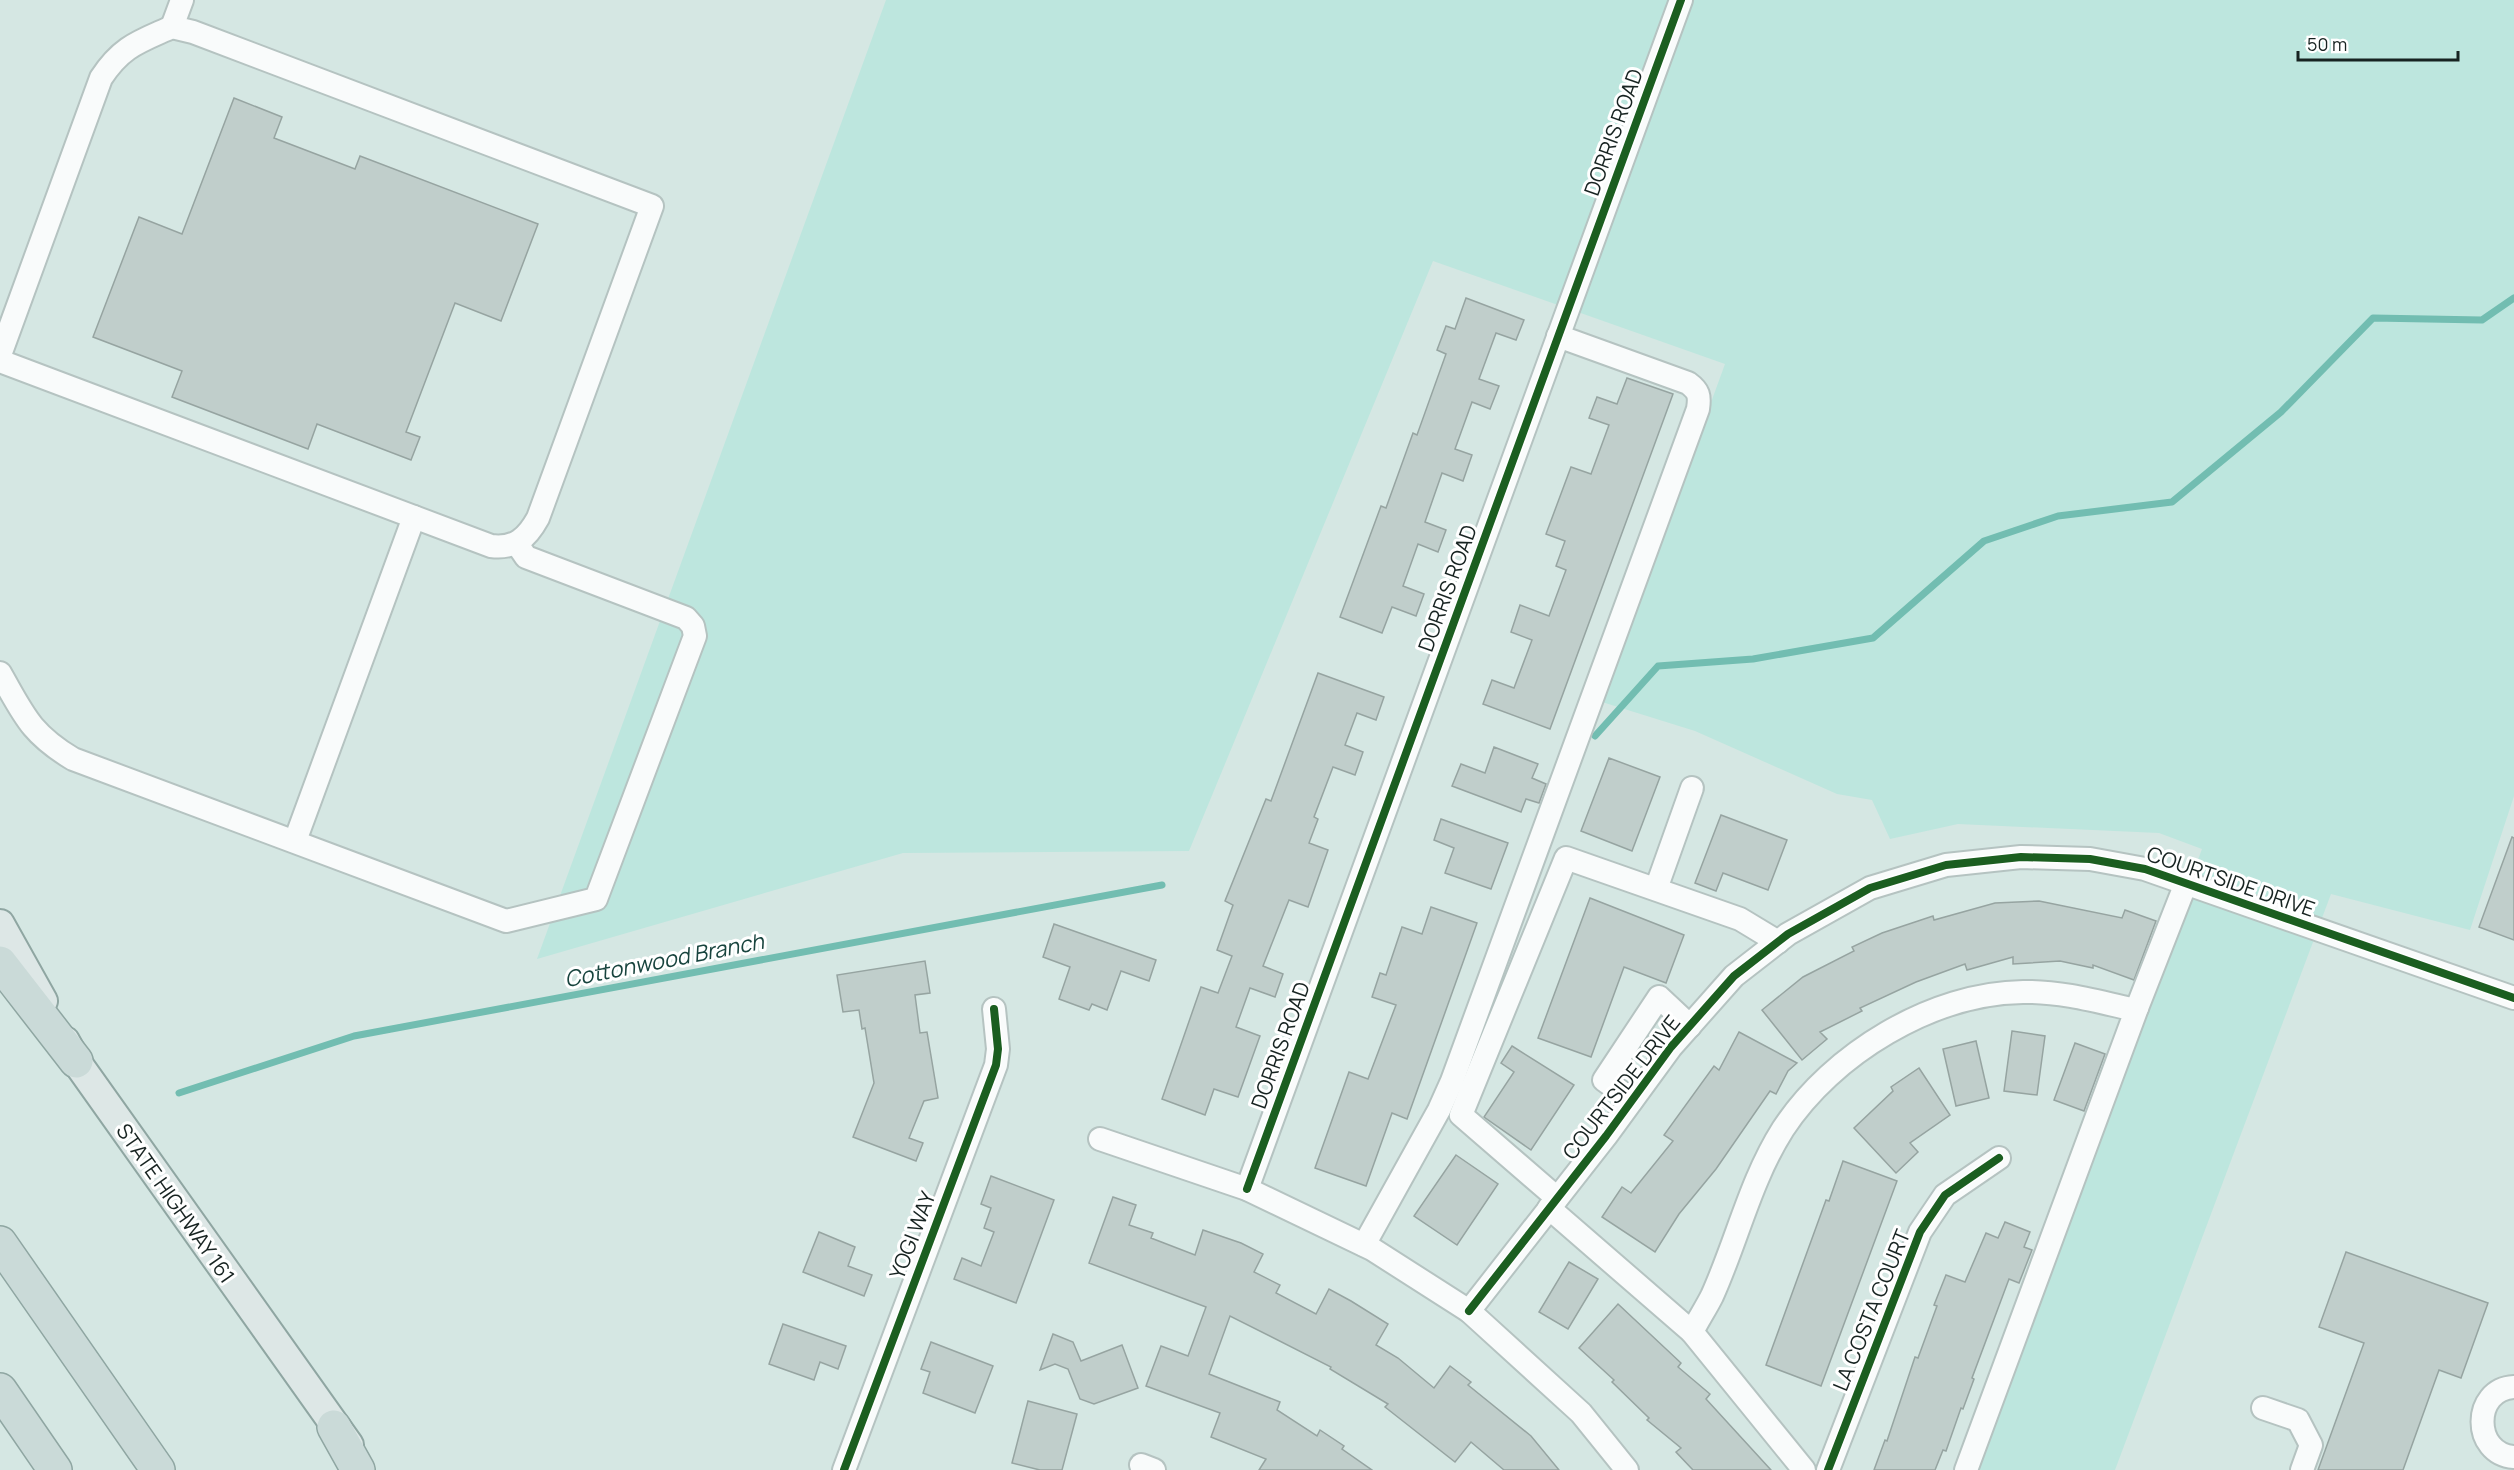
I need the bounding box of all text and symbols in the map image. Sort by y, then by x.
scale bar [2298,24,2458,62]
text: 50 m [2307,32,2347,56]
street label: DORRIS ROAD [1577,65,1649,199]
street label: DORRIS ROAD [1411,521,1483,655]
street label: COURTSIDE DRIVE [2143,839,2319,923]
water label: Cottonwood Branch [562,926,767,994]
street label: DORRIS ROAD [1244,978,1316,1112]
street label: COURTSIDE DRIVE [1556,1009,1686,1165]
street label: STATE HIGHWAY 161 [110,1118,242,1288]
street label: YOGI WAY [882,1187,942,1283]
street label: LA COSTA COURT [1826,1225,1916,1395]

